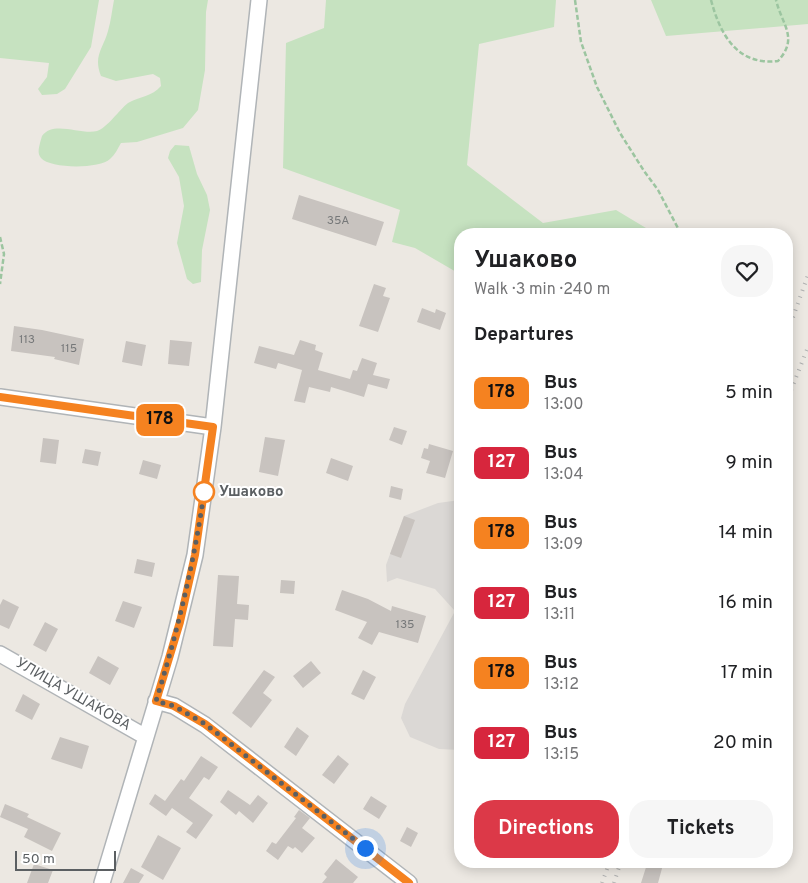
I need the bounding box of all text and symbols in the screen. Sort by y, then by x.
house number: 35А [327,213,349,229]
button: heart [721,245,773,297]
text: Ушаково [474,246,577,276]
text: Walk · 3 min · 240 m [474,280,610,300]
text: Departures [474,323,574,347]
house number: 113 [19,332,35,348]
house number: 115 [61,341,77,357]
text: Bus [544,371,578,395]
text: 178 [488,381,515,404]
text: 5 min [725,381,773,405]
text: 13:00 [544,395,584,415]
line badge: 178 [131,404,189,436]
text: 178 [146,408,174,431]
text: Bus [544,441,578,465]
text: 127 [488,451,515,474]
text: 9 min [726,451,773,475]
text: 13:04 [544,465,583,485]
marker: Ушаково [193,481,215,503]
place label: Ушаково [219,483,284,502]
text: Bus [544,511,578,535]
text: 178 [488,521,515,544]
text: 14 min [718,521,773,545]
text: 13:09 [544,535,583,555]
text: Bus [544,581,578,605]
text: 127 [488,591,515,614]
text: 16 min [718,591,773,615]
text: 13:11 [544,605,575,625]
house number: 135 [395,617,415,633]
text: Bus [544,651,578,675]
street label: УЛИЦА УШАКОВА [12,654,134,736]
text: 178 [488,661,515,684]
text: 17 min [721,661,773,685]
text: 13:12 [544,675,579,695]
text: Bus [544,721,578,745]
text: 127 [488,731,515,754]
text: 20 min [713,731,773,755]
text: 13:15 [544,745,579,765]
button: Directions [474,800,619,858]
button: Tickets [629,800,773,858]
your location [353,836,378,861]
scale bar [15,848,116,871]
text: 50 m [22,851,55,868]

